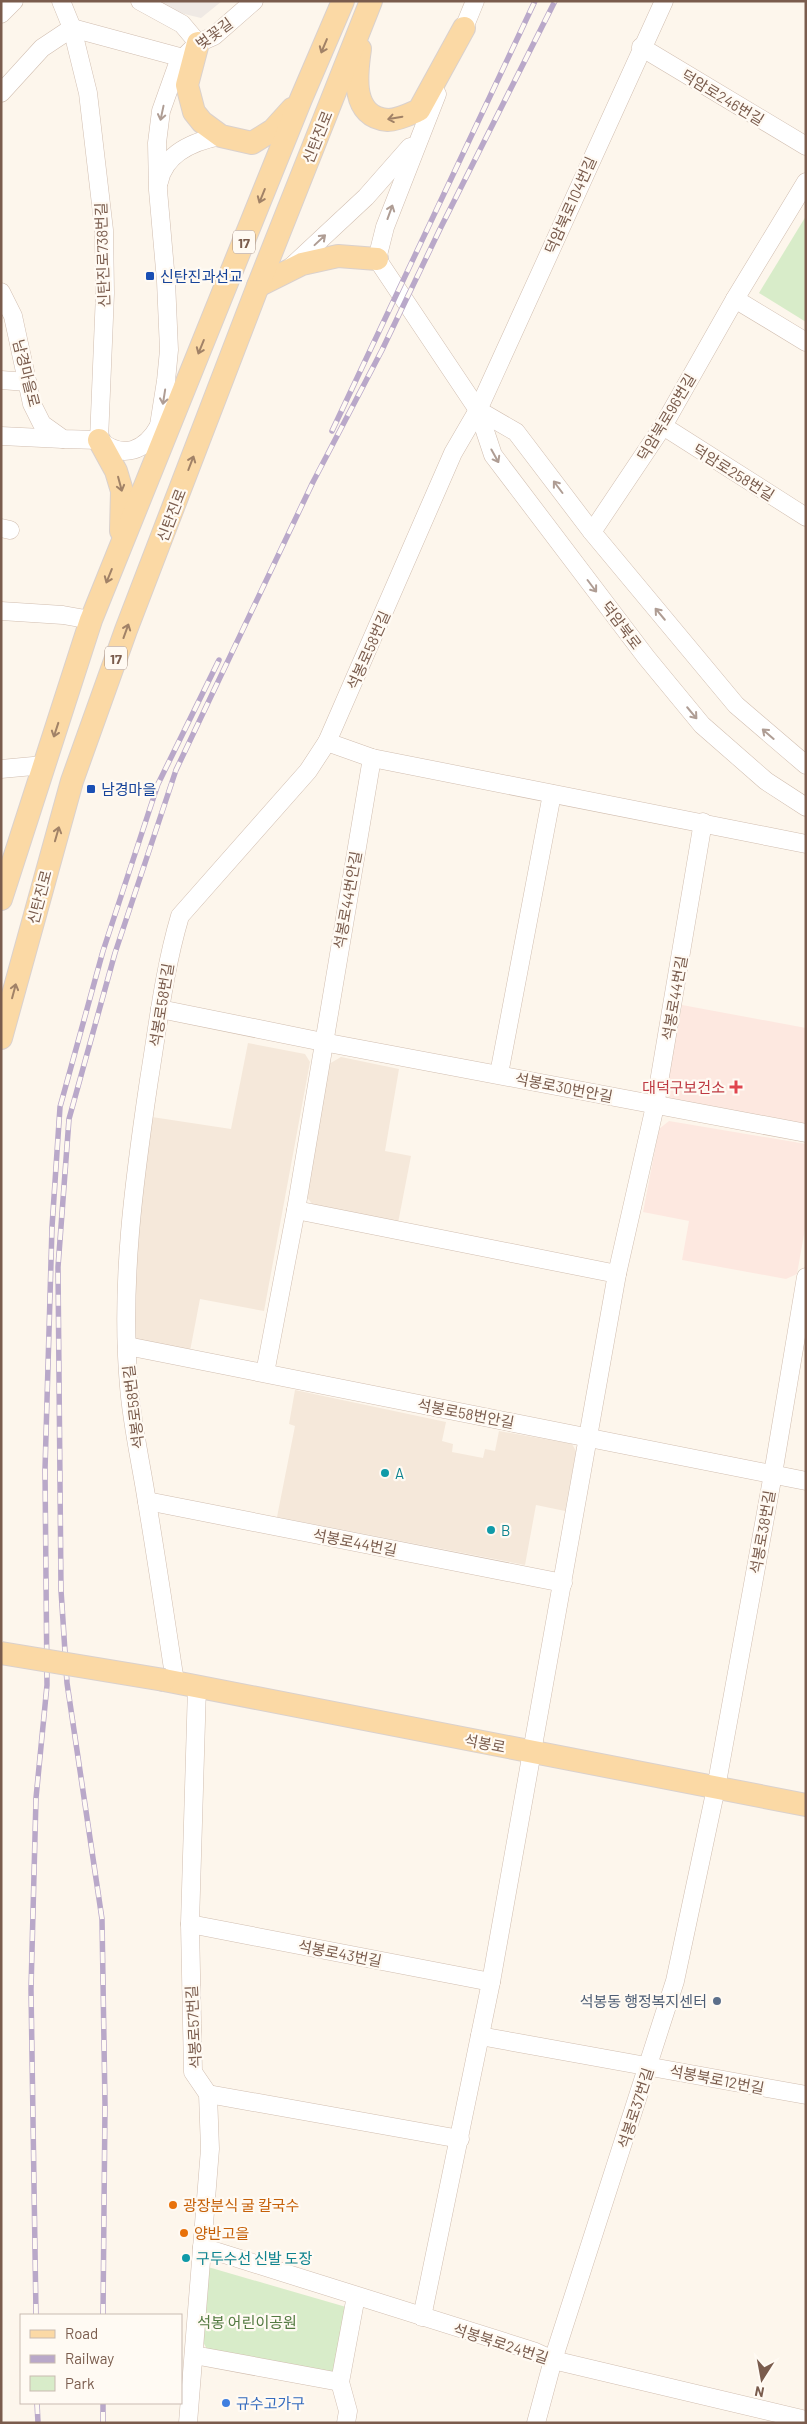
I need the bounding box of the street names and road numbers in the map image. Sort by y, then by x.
street label: 벚꽃길 [192,14,236,52]
street label: 덕암로246번길 [678,65,768,129]
street label: 신탄진로 [298,108,336,166]
street label: 덕암북로104번길 [540,153,600,257]
street label: 신탄진로738번길 [91,202,113,308]
road number: 17 [233,230,255,253]
street label: 남경마을로 [10,337,44,409]
street label: 덕암북로96번길 [633,370,699,464]
street label: 덕암로258번길 [690,440,778,504]
street label: 신탄진로 [153,486,189,544]
street label: 덕암북로 [598,598,646,652]
street label: 석봉로58번길 [343,608,393,692]
road number: 17 [105,646,127,670]
street label: 석봉로44번안길 [330,850,364,950]
street label: 신탄진로 [23,868,55,926]
street label: 석봉로44번길 [658,954,690,1042]
street label: 석봉로58번길 [145,962,177,1048]
street label: 석봉로30번안길 [514,1069,614,1105]
street label: 석봉로58번길 [119,1364,147,1450]
street label: 석봉로58번안길 [416,1395,516,1431]
street label: 석봉로38번길 [746,1489,778,1575]
street label: 석봉로44번길 [311,1525,399,1559]
street label: 석봉로 [463,1730,507,1756]
street label: 석봉로43번길 [297,1936,383,1970]
street label: 석봉로57번길 [182,1985,204,2069]
street label: 석봉북로12번길 [668,2061,766,2097]
street label: 석봉로37번길 [613,2065,657,2151]
street label: 석봉북로24번길 [451,2319,551,2367]

